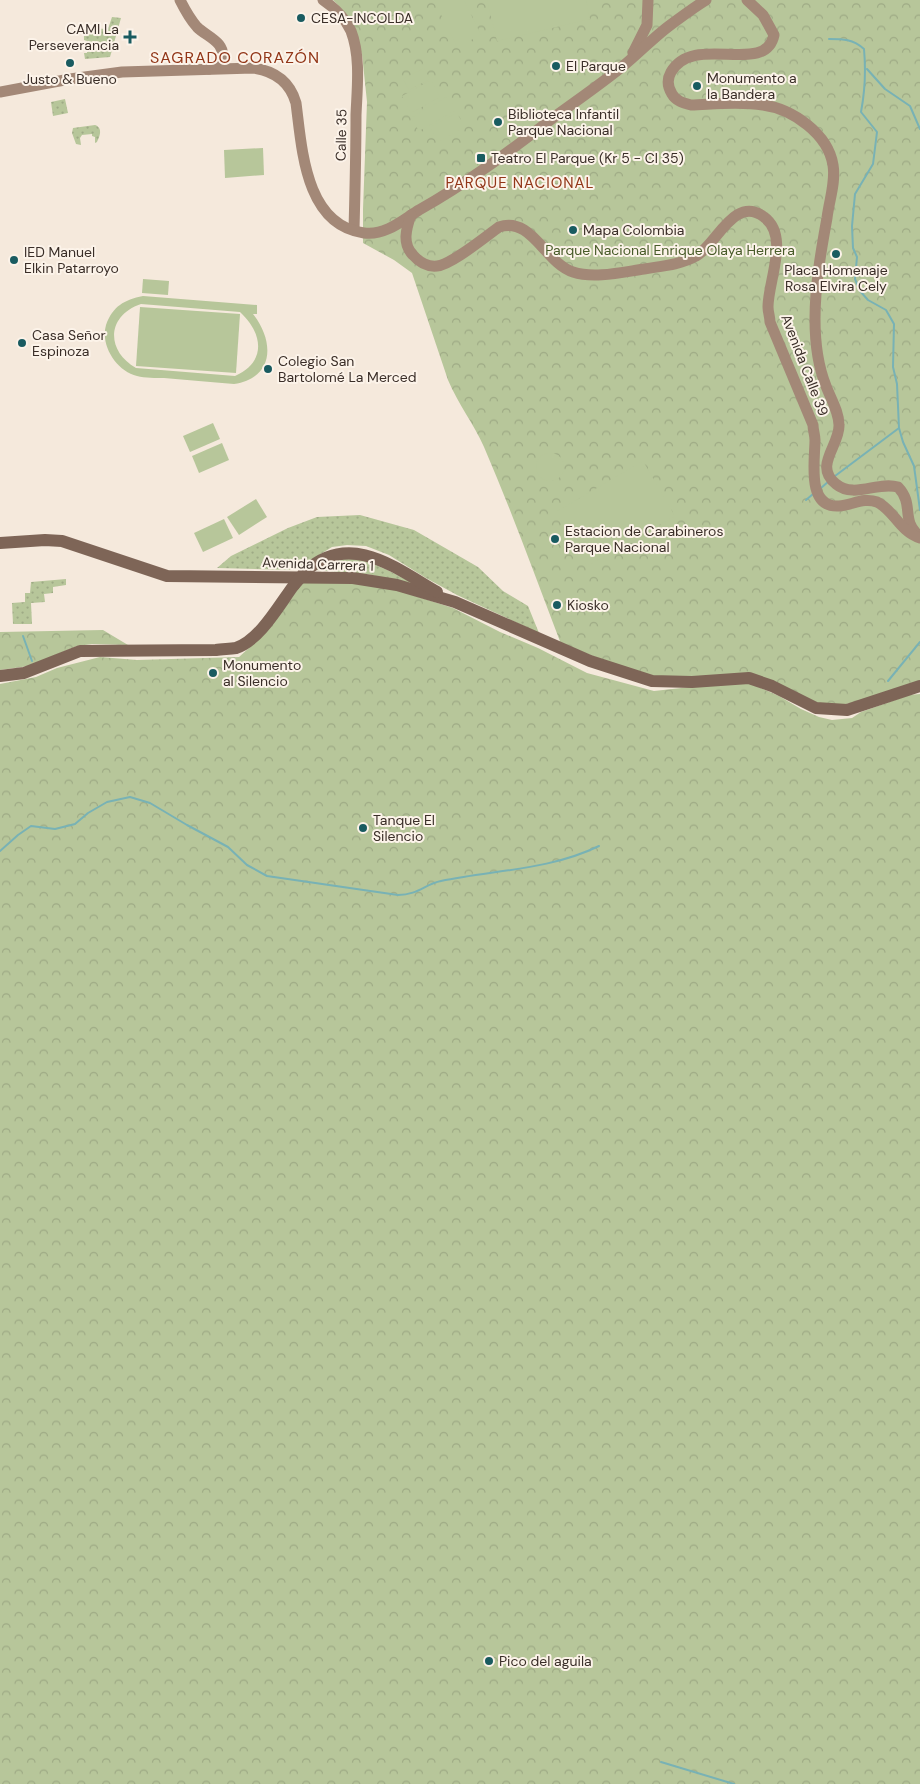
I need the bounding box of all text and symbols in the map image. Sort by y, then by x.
place label: CESA-INCOLDA [311,9,413,27]
marker: CESA-INCOLDA [295,12,307,24]
place label: CAMI La Perseverancia [29,20,119,54]
marker: CAMI La Perseverancia [123,30,137,44]
district label: SAGRADO CORAZÓN [150,47,320,68]
marker: Justo & Bueno [64,57,76,69]
place label: El Parque [566,57,626,75]
marker: El Parque [550,60,562,72]
place label: Monumento a la Bandera [707,69,797,103]
place label: Justo & Bueno [23,70,117,88]
marker: Monumento a la Bandera [691,80,703,92]
place label: Biblioteca Infantil Parque Nacional [508,105,619,139]
street label: Calle 35 [332,109,350,161]
marker: Biblioteca Infantil Parque Nacional [492,116,504,128]
place label: Teatro El Parque (Kr 5 - Cl 35) [491,149,684,167]
marker: Teatro El Parque (Kr 5 - Cl 35) [475,152,487,164]
district label: PARQUE NACIONAL [446,173,594,193]
place label: Mapa Colombia [583,221,684,239]
marker: Mapa Colombia [567,224,579,236]
park label: Parque Nacional Enrique Olaya Herrera [545,241,795,259]
place label: IED Manuel Elkin Patarroyo [24,243,119,277]
marker: Placa Homenaje Rosa Elvira Cely [830,248,842,260]
marker: IED Manuel Elkin Patarroyo [8,254,20,266]
place label: Placa Homenaje Rosa Elvira Cely [784,261,888,295]
street label: Avenida Calle 39 [777,312,833,419]
place label: Casa Señor Espinoza [32,326,106,360]
marker: Casa Señor Espinoza [16,337,28,349]
place label: Colegio San Bartolomé La Merced [278,352,417,386]
marker: Colegio San Bartolomé La Merced [262,363,274,375]
place label: Estacion de Carabineros Parque Nacional [565,522,723,556]
marker: Estacion de Carabineros Parque Nacional [549,533,561,545]
street label: Avenida Carrera 1 [262,553,374,575]
place label: Kiosko [567,596,609,614]
marker: Kiosko [551,599,563,611]
place label: Monumento al Silencio [223,656,301,690]
marker: Monumento al Silencio [207,667,219,679]
place label: Tanque El Silencio [373,811,435,845]
marker: Tanque El Silencio [357,822,369,834]
place label: Pico del aguila [499,1652,592,1670]
marker: Pico del aguila [483,1655,495,1667]

